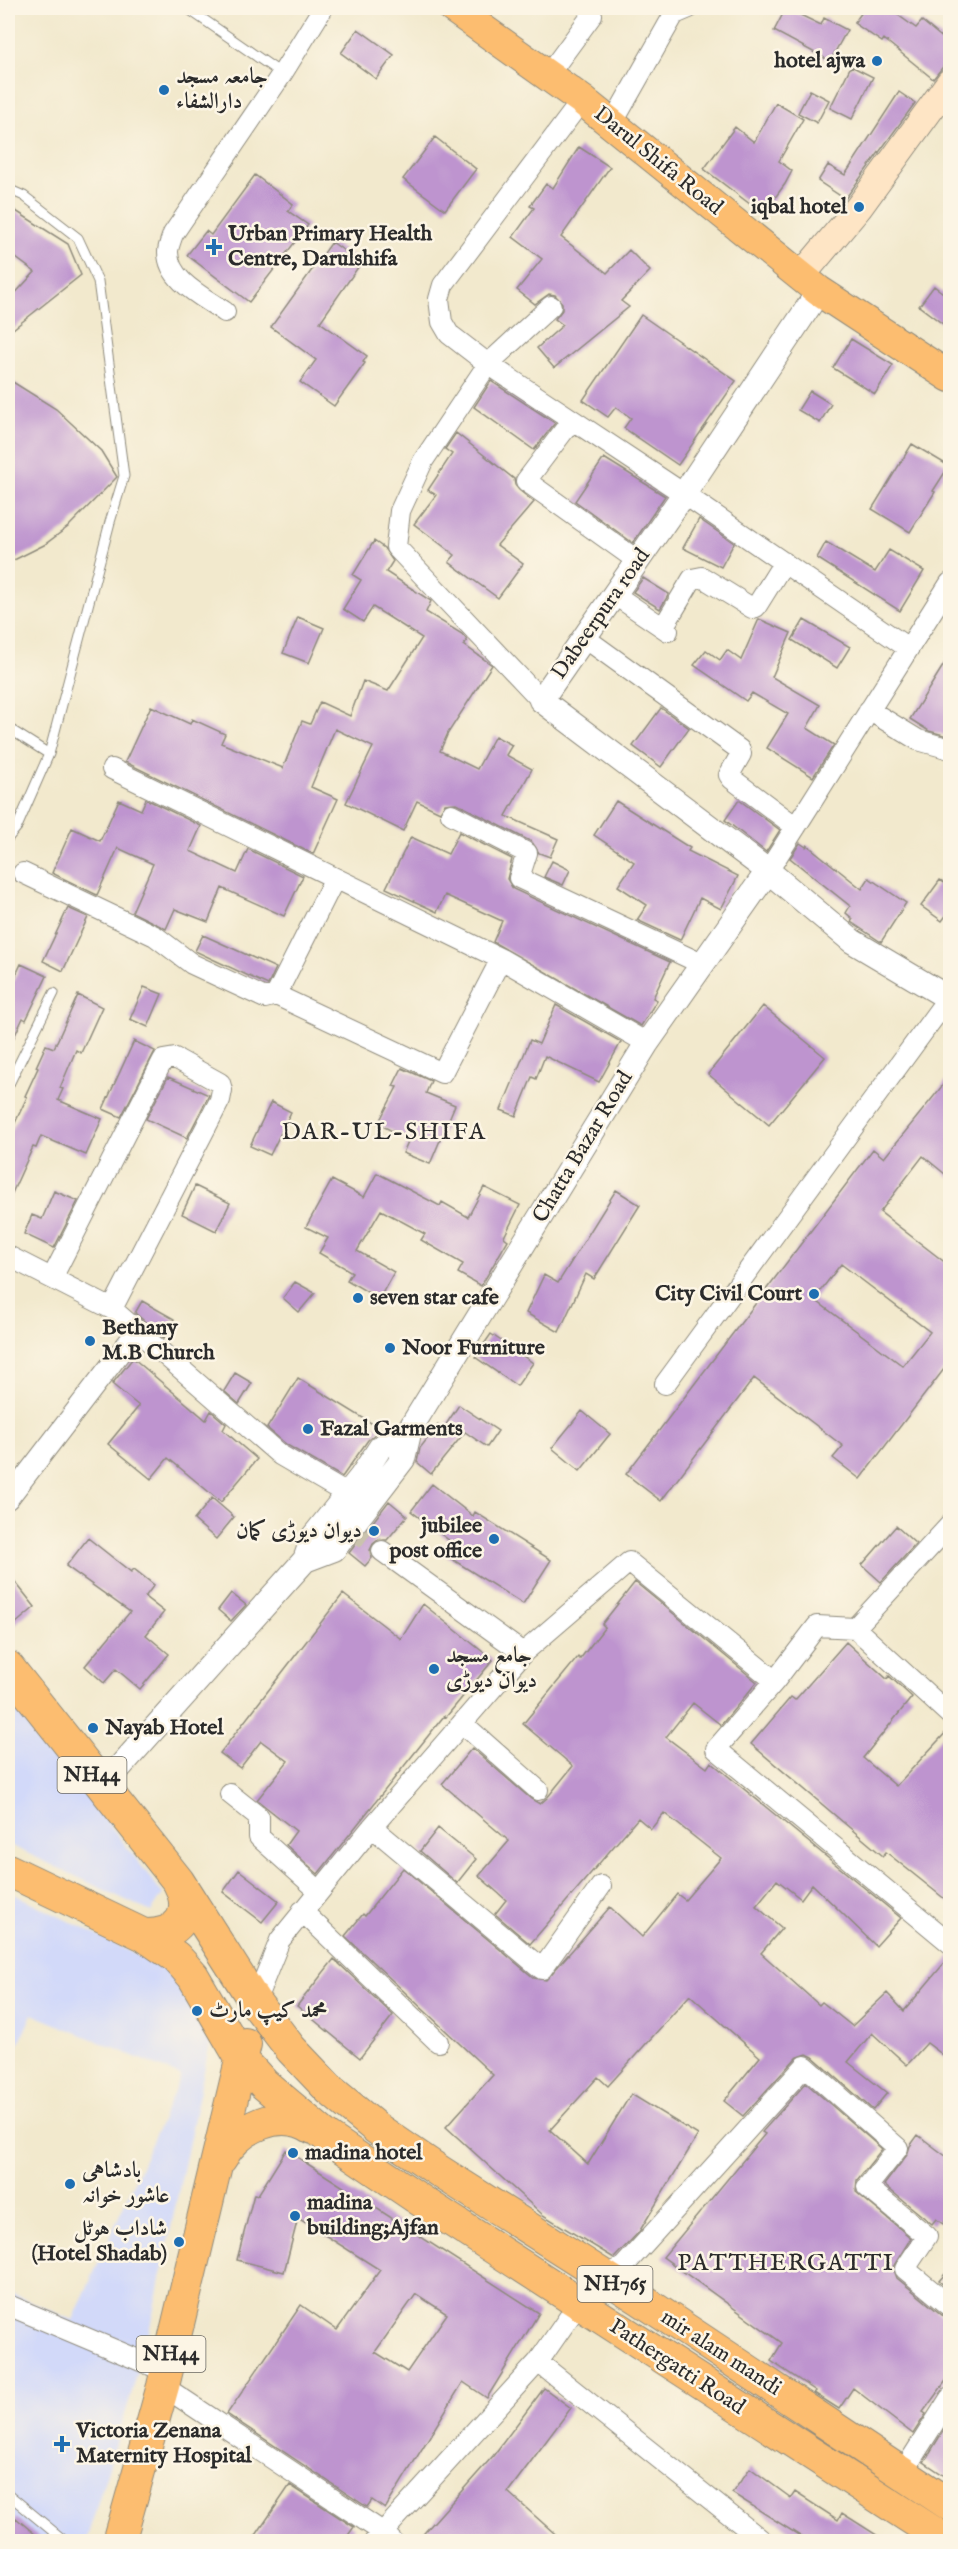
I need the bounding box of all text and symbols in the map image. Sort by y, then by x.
place label: hotel ajwa [773,47,865,75]
marker: hotel ajwa [870,54,884,68]
place label: جامعہ مسجد دارالشفاء [176,63,268,116]
marker: جامعہ مسجد دارالشفاء [157,83,171,97]
street label: Darul Shifa Road [588,100,729,222]
place label: iqbal hotel [751,193,848,221]
marker: iqbal hotel [852,200,866,214]
place label: Urban Primary Health Centre, Darulshifa [227,220,433,273]
marker: Urban Primary Health Centre, Darulshifa [205,238,223,256]
street label: Dabeerpura road [545,543,657,685]
street label: Chatta Bazar Road [527,1066,640,1228]
district label: DAR-UL-SHIFA [282,1117,486,1148]
place label: City Civil Court [655,1280,802,1308]
place label: seven star cafe [370,1284,499,1312]
marker: City Civil Court [807,1287,821,1301]
marker: seven star cafe [351,1291,365,1305]
place label: Bethany M.B Church [102,1314,215,1367]
marker: Bethany M.B Church [83,1334,97,1348]
place label: Noor Furniture [401,1334,545,1362]
marker: Noor Furniture [383,1341,397,1355]
place label: Fazal Garments [320,1415,463,1443]
marker: Fazal Garments [301,1422,315,1436]
place label: jubilee post office [389,1512,482,1565]
place label: دیوان دیوڑی کمان [236,1517,362,1545]
marker: دیوان دیوڑی کمان [367,1524,381,1538]
marker: jubilee post office [487,1532,501,1546]
place label: جامع مسجد دیوان دیوڑی [446,1642,537,1695]
marker: جامع مسجد دیوان دیوڑی [427,1662,441,1676]
place label: Nayab Hotel [104,1714,224,1742]
marker: Nayab Hotel [86,1721,100,1735]
road number: NH44 [58,1757,127,1793]
place label: محمد کیپ مارٹ [209,1997,327,2026]
marker: محمد کیپ مارٹ [190,2004,204,2018]
place label: madina hotel [305,2139,423,2167]
marker: madina hotel [286,2146,300,2160]
place label: بادشاہی عاشور خوانہ [81,2157,170,2210]
marker: بادشاہی عاشور خوانہ [63,2177,77,2191]
place label: madina building;Ajfan [306,2189,439,2242]
marker: madina building;Ajfan [288,2209,302,2223]
place label: شاداب ہوٹل (Hotel Shadab) [31,2215,167,2268]
marker: شاداب ہوٹل (Hotel Shadab) [172,2235,186,2249]
district label: PATTHERGATTI [677,2248,895,2279]
road number: NH765 [578,2266,652,2302]
street label: mir alam mandi [655,2304,787,2403]
street label: Pathergatti Road [604,2313,750,2421]
road number: NH44 [136,2336,206,2372]
place label: Victoria Zenana Maternity Hospital [75,2417,253,2470]
marker: Victoria Zenana Maternity Hospital [53,2435,71,2453]

